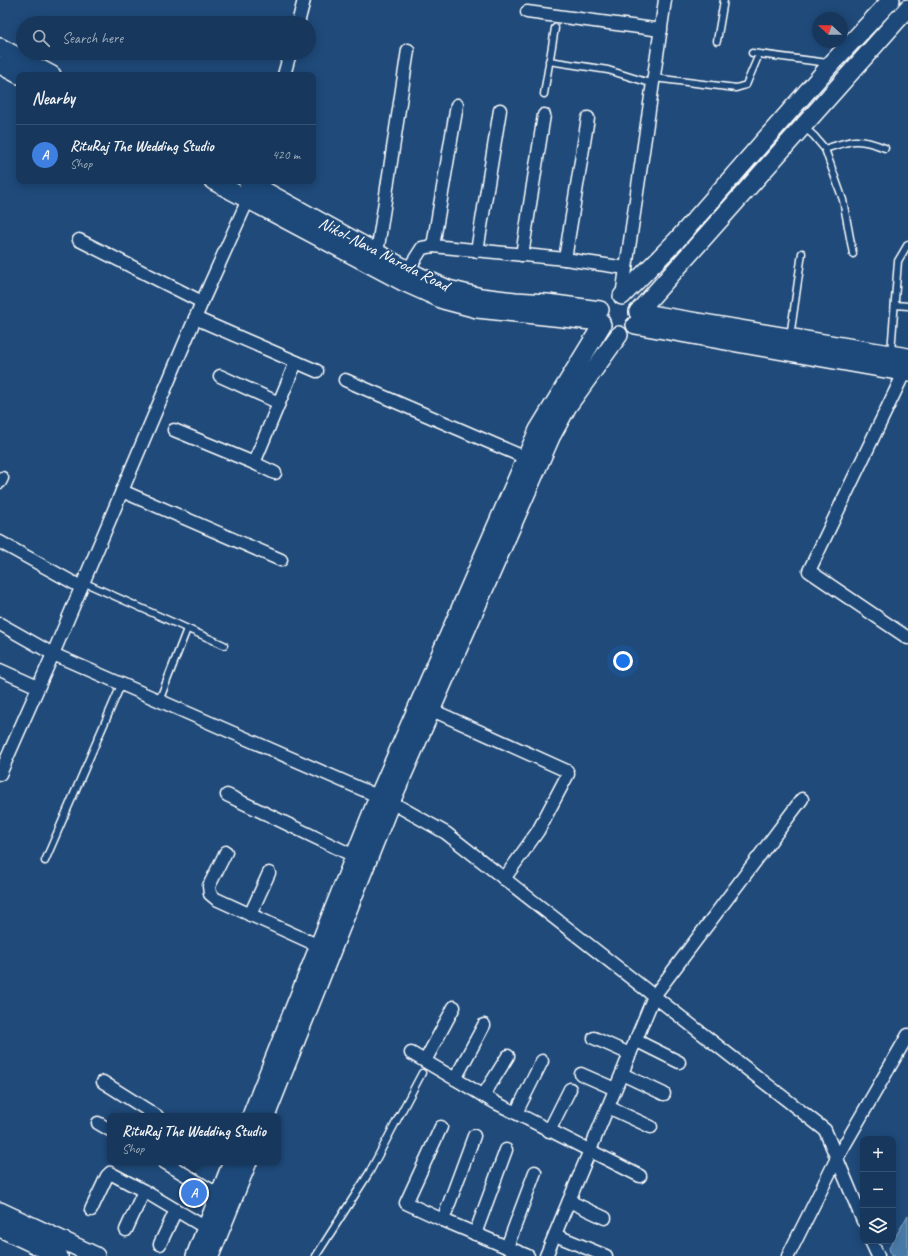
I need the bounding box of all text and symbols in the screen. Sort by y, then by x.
north arrow [812,12,848,48]
search box [16,16,316,60]
icon: search [30,27,52,49]
text: Search here [62,29,123,48]
text: Nearby [32,88,75,109]
text: RituRaj The Wedding Studio [70,137,214,156]
text: A [42,147,48,163]
text: 420 m [272,147,300,163]
text: Shop [70,156,92,172]
street label: Nikol-Nava Naroda Road [315,212,455,297]
your location [613,651,633,671]
popup [107,1113,281,1165]
text: RituRaj The Wedding Studio [122,1122,266,1141]
map controls [860,1136,896,1244]
button: + [860,1136,896,1172]
text: Shop [122,1141,144,1157]
button: − [860,1172,896,1208]
pin: A [181,1178,207,1208]
button: layers [860,1208,896,1244]

